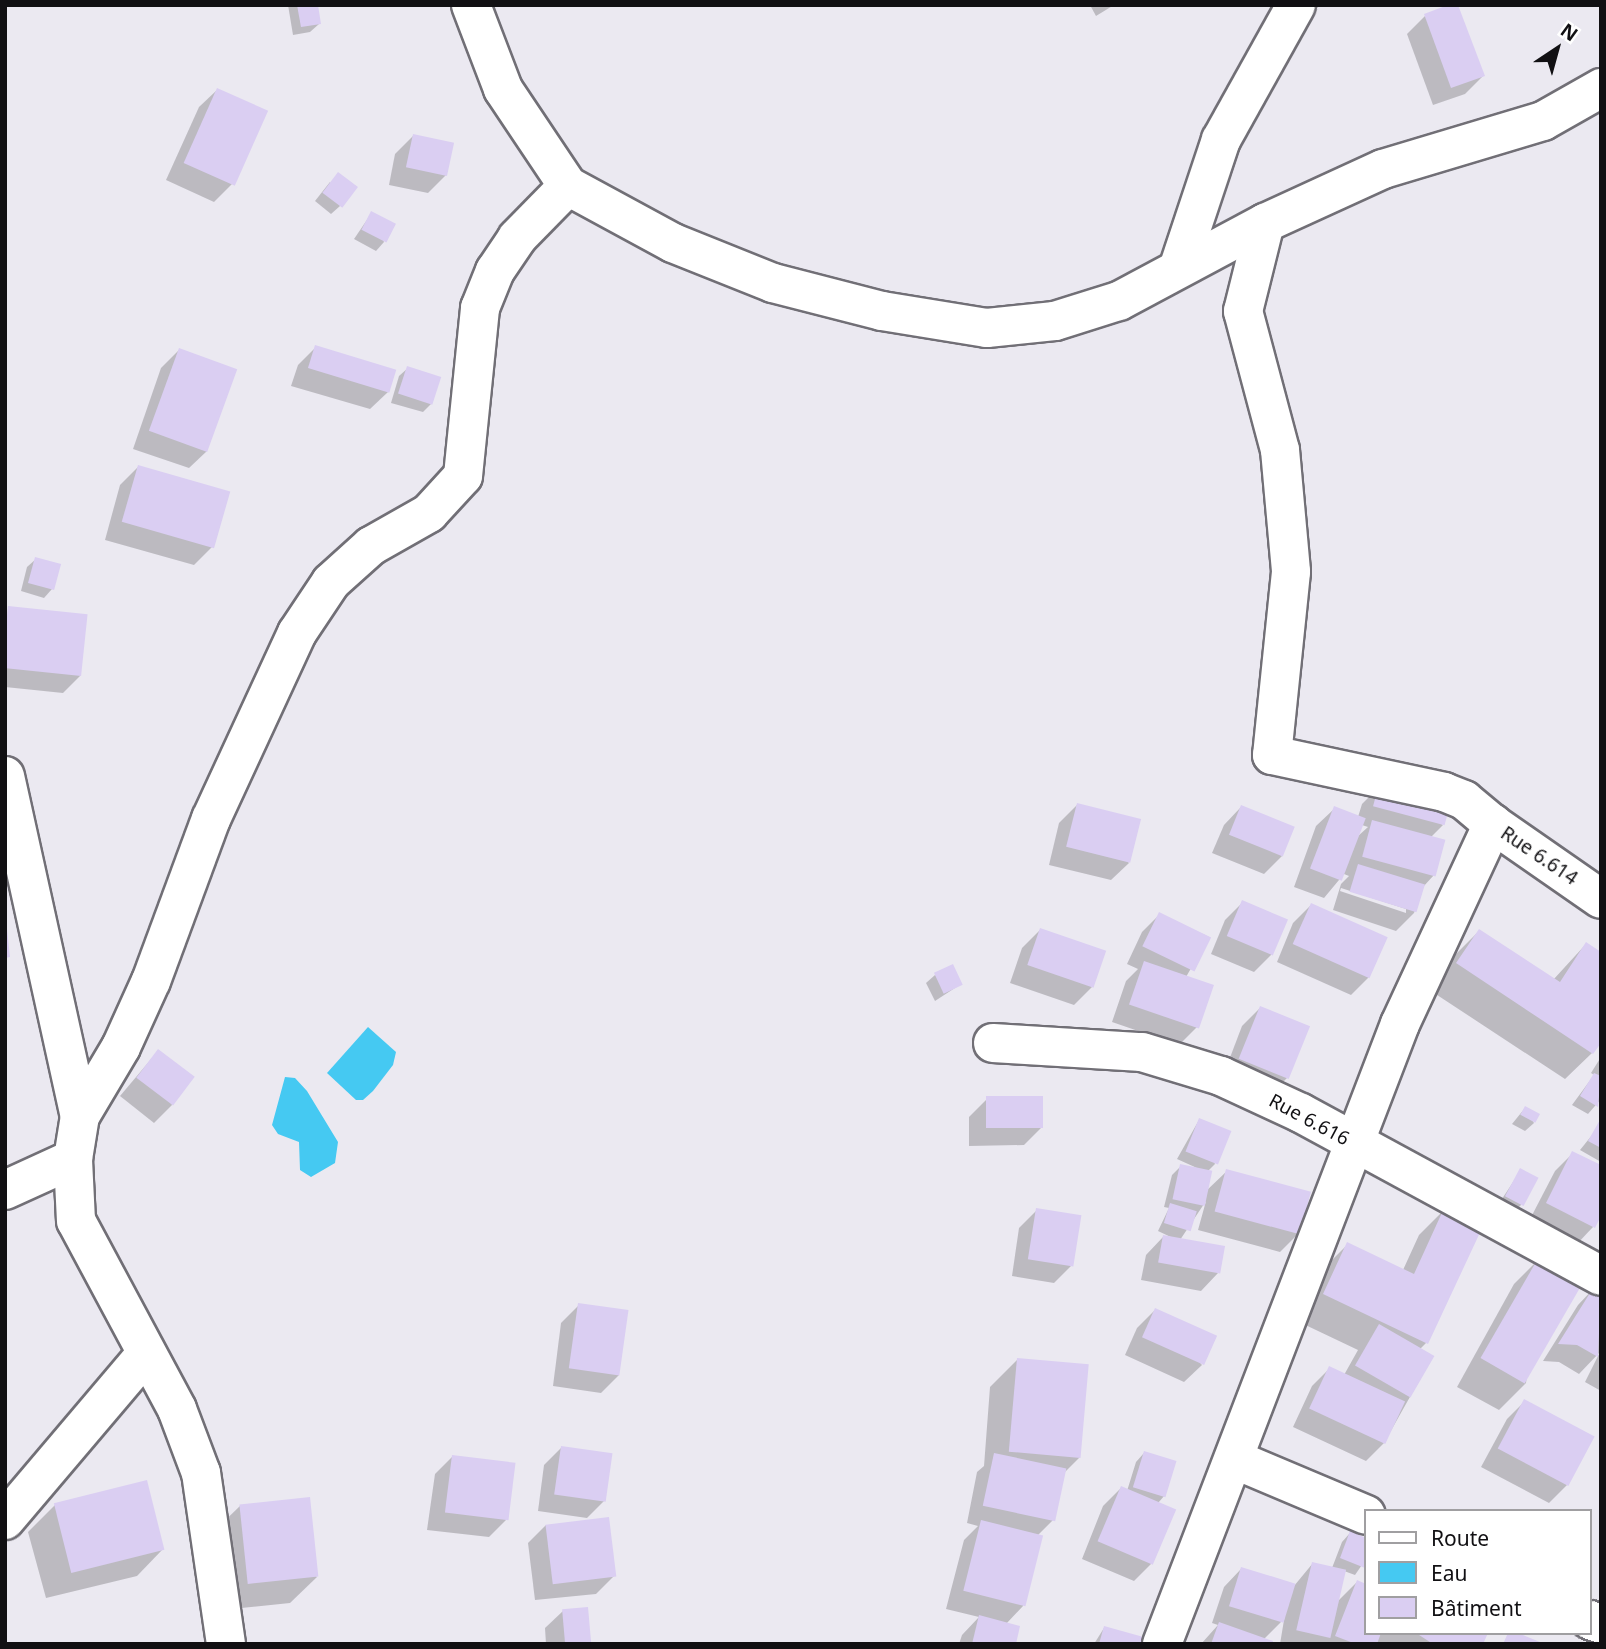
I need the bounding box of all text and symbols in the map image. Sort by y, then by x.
north arrow [1522,14,1592,84]
text: N [1555,17,1583,47]
street label: Rue 6.614 [1496,822,1582,890]
street label: Rue 6.616 [1265,1089,1353,1151]
legend [1364,1509,1592,1635]
text: Route [1431,1524,1489,1552]
text: Eau [1431,1559,1467,1587]
text: Bâtiment [1431,1594,1521,1622]

